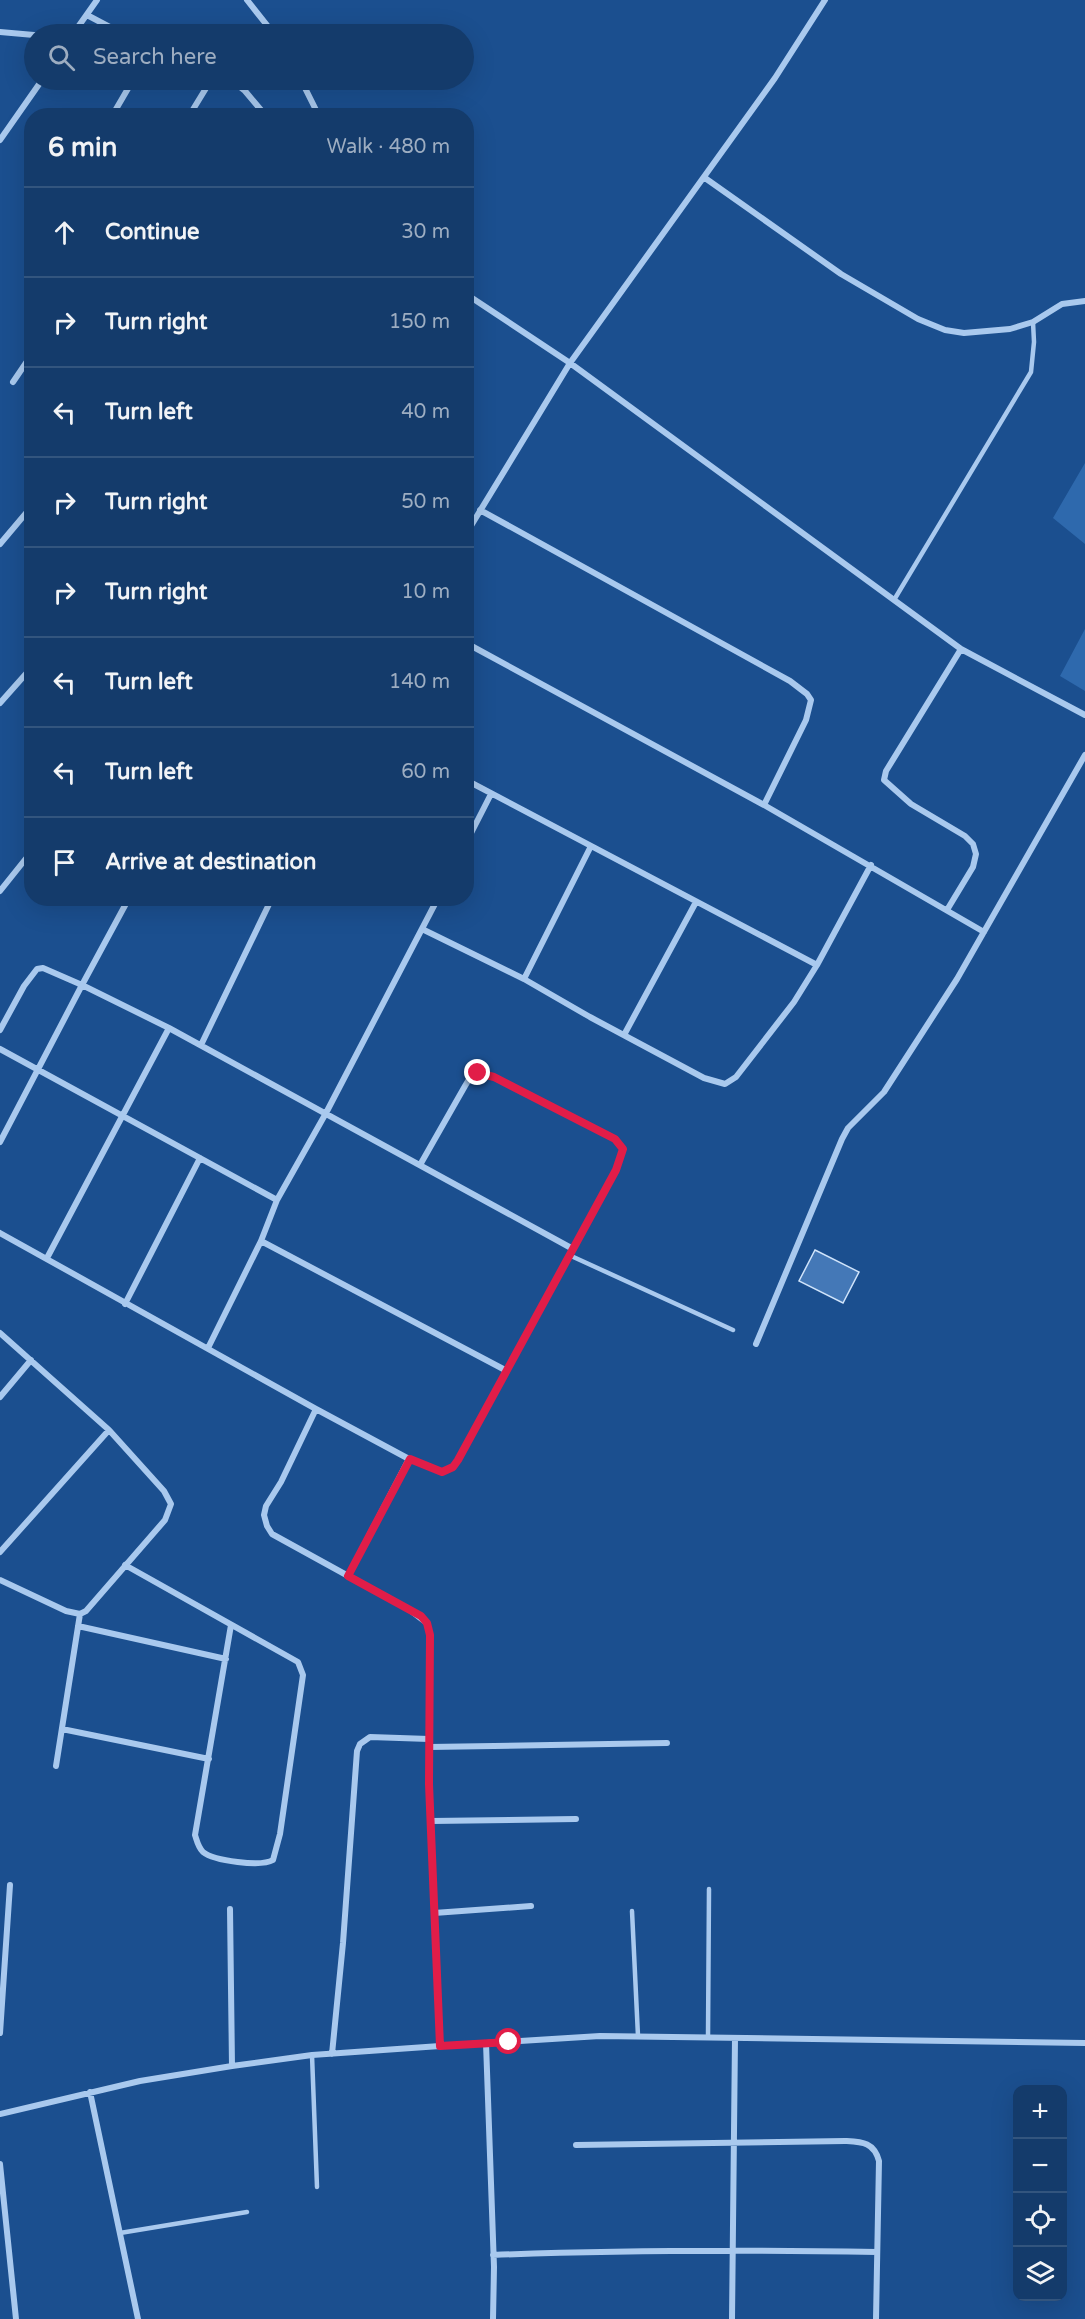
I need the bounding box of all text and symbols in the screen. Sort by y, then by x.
search box [24,24,474,90]
icon: search [45,41,78,74]
text: Search here [93,44,217,70]
text: 6 min [48,132,117,163]
text: Walk · 480 m [327,135,450,159]
icon: ahead [48,216,81,249]
text: Continue [105,219,200,245]
text: 30 m [401,220,450,244]
icon: right [48,306,81,339]
text: Turn right [105,309,207,335]
text: 150 m [389,310,450,334]
icon: left [48,396,81,429]
text: Turn left [105,399,193,425]
text: 40 m [401,400,450,424]
icon: right [48,486,81,519]
text: Turn right [105,489,207,515]
text: 50 m [401,490,450,514]
icon: right [48,576,81,609]
text: Turn right [105,579,207,605]
text: 10 m [401,580,450,604]
icon: left [48,666,81,699]
text: Turn left [105,669,193,695]
text: 140 m [389,670,450,694]
icon: left [48,756,81,789]
text: Turn left [105,759,193,785]
text: 60 m [401,760,450,784]
icon: arrive [48,846,81,879]
text: Arrive at destination [105,849,316,875]
route end [464,1059,490,1085]
route start [495,2028,521,2054]
map controls [1013,2085,1067,2301]
button: + [1013,2085,1067,2139]
button: − [1013,2139,1067,2193]
button: locate [1013,2193,1067,2247]
button: layers [1013,2247,1067,2301]

